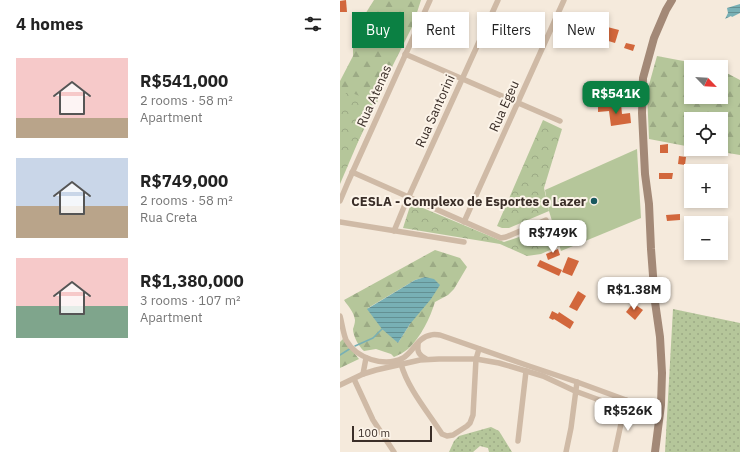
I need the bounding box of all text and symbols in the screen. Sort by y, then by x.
chip: Buy [352,12,404,48]
chip: Rent [412,12,469,48]
chip: Filters [477,12,545,48]
chip: New [553,12,609,48]
text: 4 homes [16,13,83,35]
icon: filters [302,13,324,35]
north arrow [684,60,728,104]
map controls [684,60,728,260]
street label: Rua Atenas [353,62,395,130]
text: R$541,000 [140,70,228,92]
street label: Rua Santorini [411,72,459,150]
icon: home [48,74,96,122]
street label: Rua Egeu [485,78,523,134]
pin: R$541K [583,81,649,115]
text: R$541K [591,85,641,102]
text: 2 rooms · 58 m² [140,92,233,109]
text: Apartment [140,109,203,126]
button: locate [684,112,728,156]
button: + [684,164,728,208]
text: R$749,000 [140,170,228,192]
icon: home [48,174,96,222]
text: 2 rooms · 58 m² [140,192,233,209]
place label: CESLA - Complexo de Esportes e Lazer [351,193,586,210]
marker: CESLA - Complexo de Esportes e Lazer [589,196,599,206]
text: Rua Creta [140,209,197,226]
button: − [684,216,728,260]
pin: R$749K [520,220,586,254]
text: R$749K [528,224,578,241]
text: R$1,380,000 [140,270,244,292]
icon: home [48,274,96,322]
pin: R$1.38M [597,277,671,311]
text: R$1.38M [607,281,661,298]
text: 3 rooms · 107 m² [140,292,241,309]
text: Apartment [140,309,203,326]
pin: R$526K [595,398,661,432]
text: R$526K [603,402,653,419]
scale bar [352,424,432,443]
text: 100 m [358,426,390,440]

